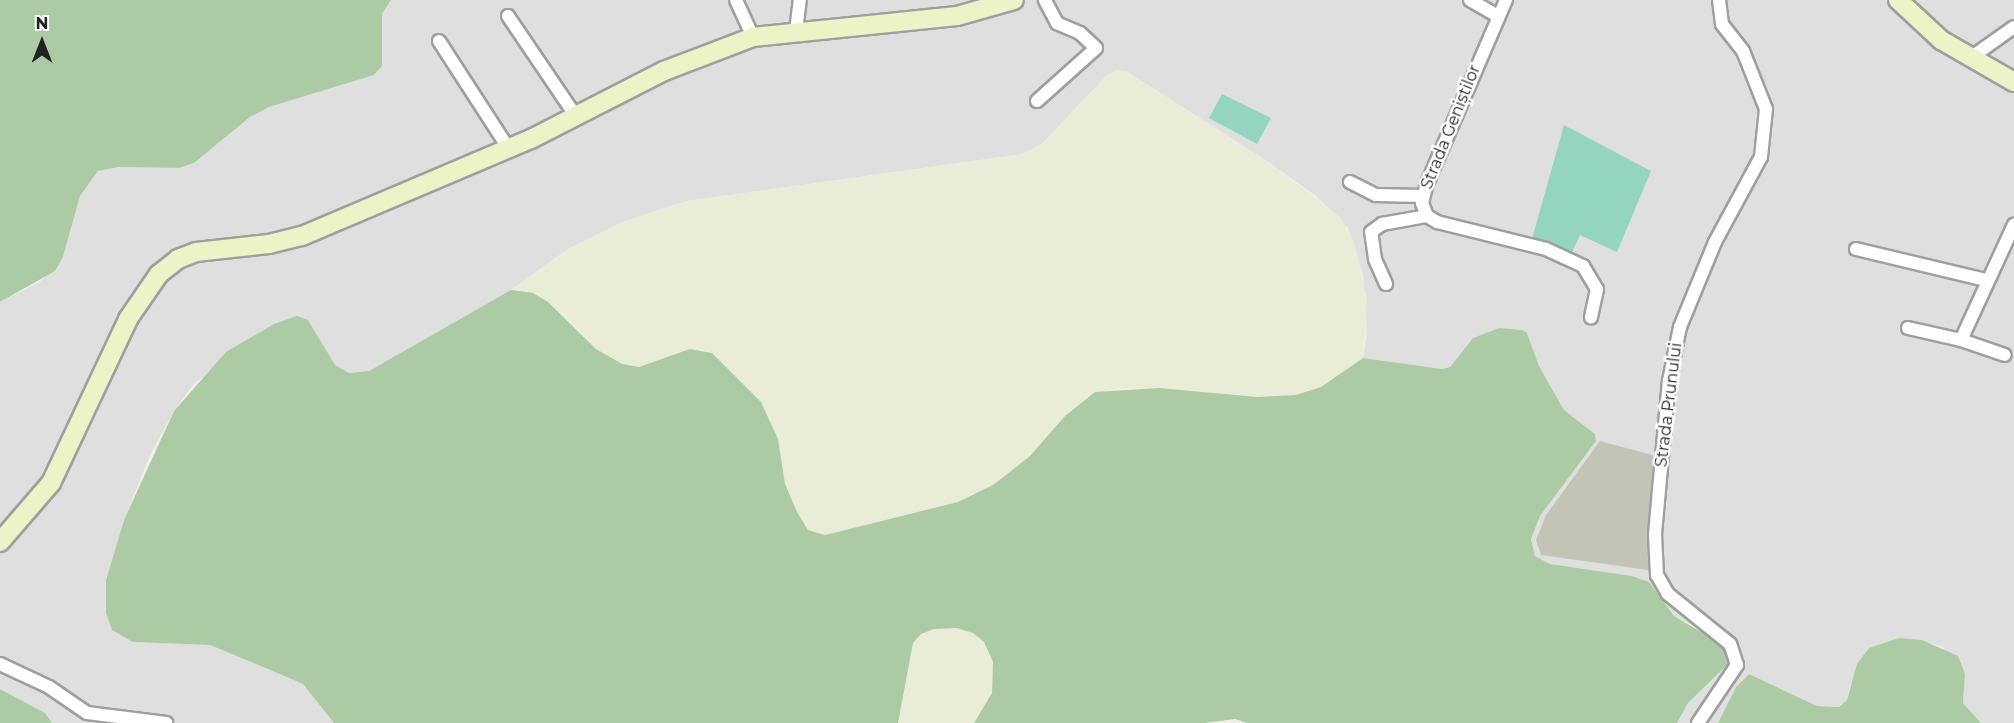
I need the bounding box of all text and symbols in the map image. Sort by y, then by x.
north arrow [12,12,72,72]
text: N [36,14,48,33]
street label: Strada Geniștilor [1417,62,1485,192]
street label: Strada Prunului [1652,342,1686,468]

